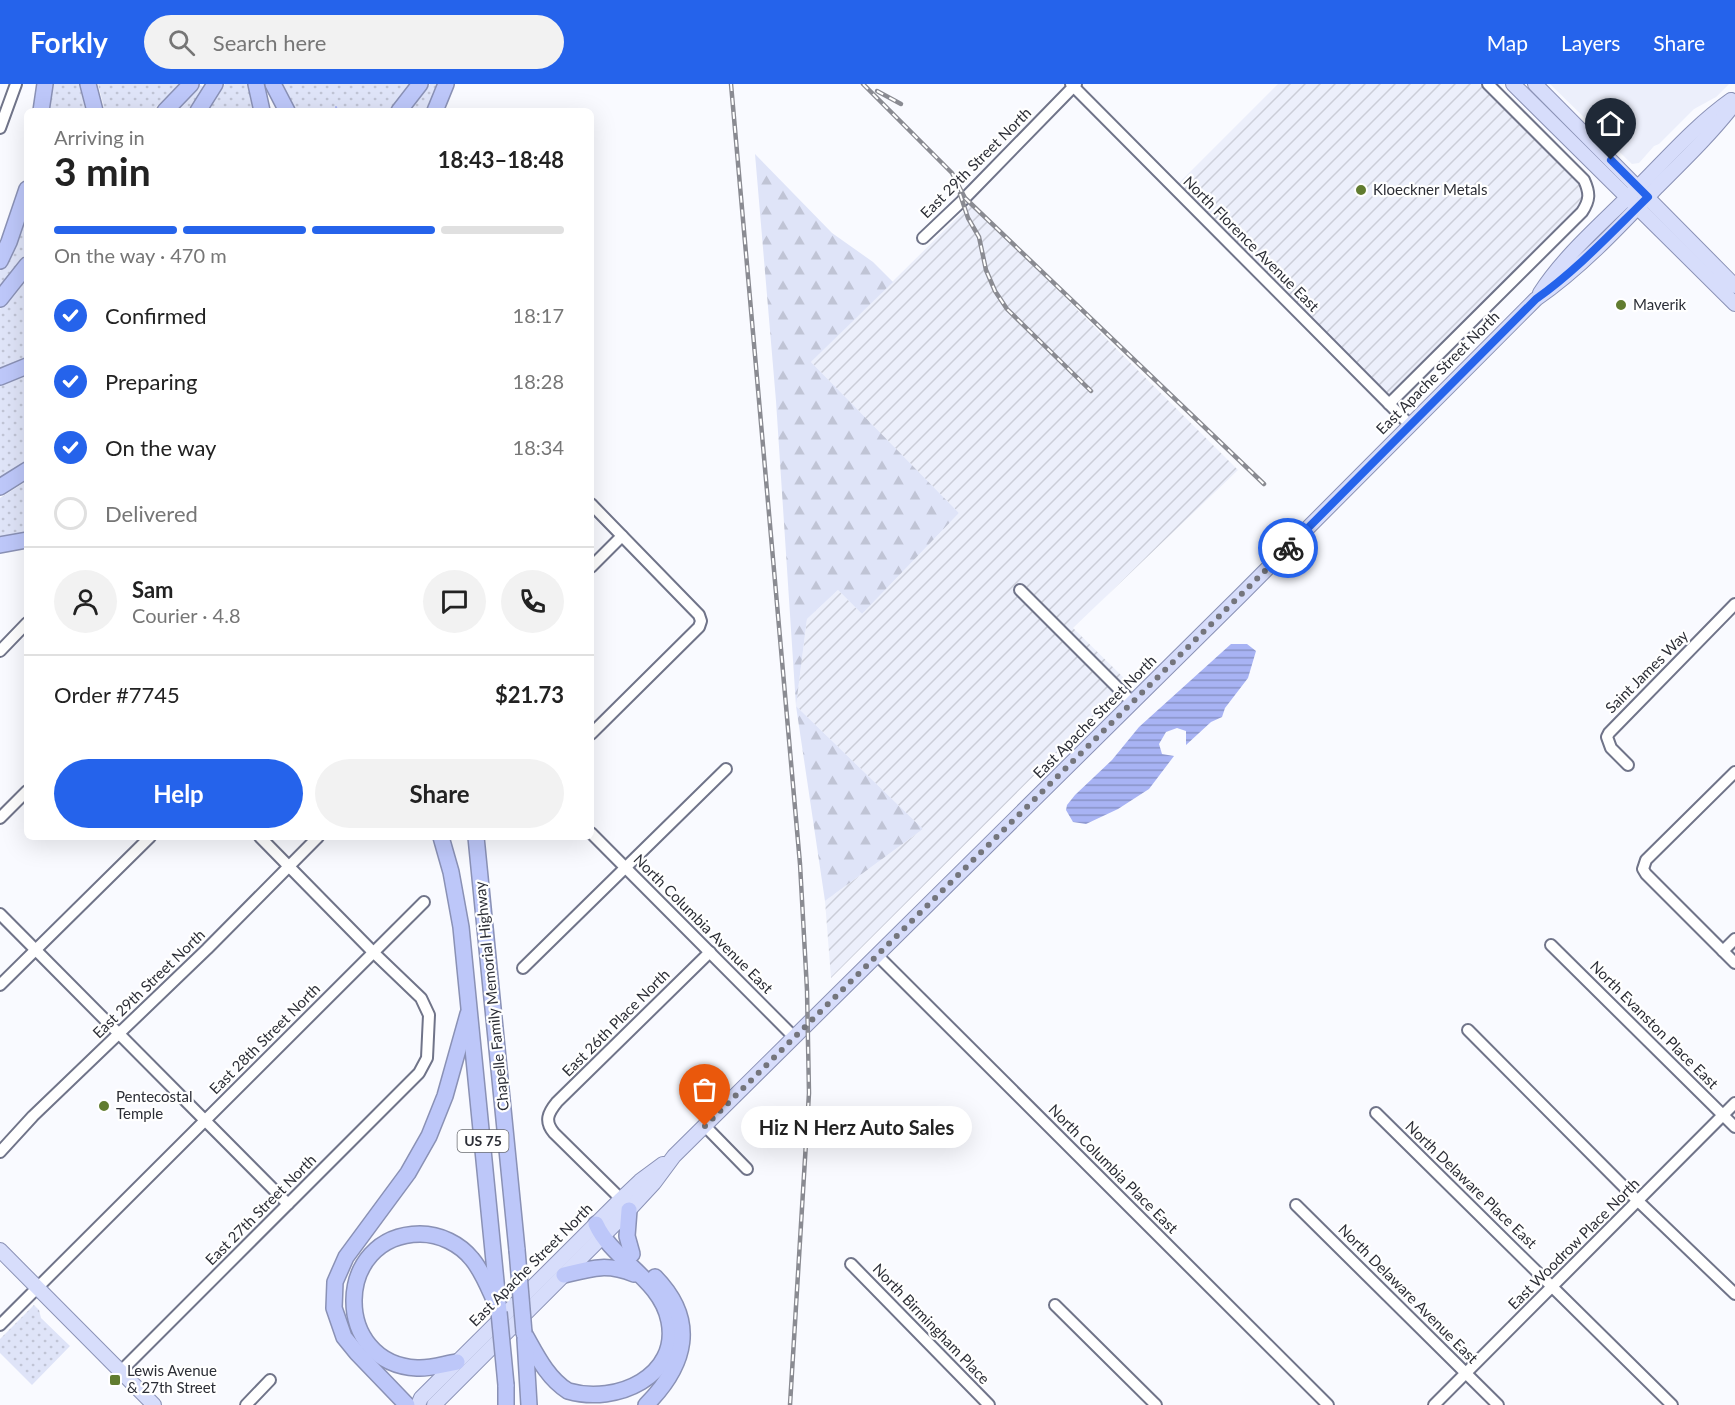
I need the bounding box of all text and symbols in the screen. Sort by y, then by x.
search box [144,15,564,69]
text: Forkly [30,25,108,59]
icon: search [165,26,198,59]
text: Search here [213,29,326,56]
text: Map [1487,30,1528,55]
text: Layers [1561,30,1620,55]
text: Share [1653,30,1705,55]
pin [1585,98,1636,160]
street label: East 29th Street North [916,103,1034,221]
icon: home [1594,107,1627,140]
text: Arriving in [54,125,145,149]
text: 18:43–18:48 [438,146,564,173]
text: 3 min [54,148,151,194]
street label: North Florence Avenue East [1180,172,1324,315]
place label: Kloeckner Metals [1373,180,1487,198]
marker: Kloeckner Metals [1354,183,1368,197]
text: On the way · 470 m [54,243,227,267]
place label: Maverik [1633,295,1687,313]
marker: Maverik [1614,298,1628,312]
icon: check [54,299,87,332]
text: Confirmed [105,302,207,329]
text: 18:17 [513,303,564,327]
street label: East Apache Street North [1372,307,1503,438]
icon: check [54,365,87,398]
text: Preparing [105,368,197,395]
text: 18:28 [513,369,564,393]
icon: check [54,431,87,464]
text: On the way [105,434,216,461]
text: 18:34 [513,435,564,459]
text: Delivered [105,500,198,527]
courier [1258,518,1318,578]
icon: bike [1272,532,1305,565]
button: person [54,570,117,633]
button: chat [423,570,486,633]
button: phone [501,570,564,633]
text: Sam [132,576,174,603]
text: Courier · 4.8 [132,603,241,627]
street label: Saint James Way [1601,626,1692,716]
street label: East Apache Street North [1029,651,1160,782]
text: Order #7745 [54,681,180,708]
text: $21.73 [495,681,564,708]
button: Help [54,759,303,828]
button: Share [315,759,564,828]
street label: North Columbia Avenue East [630,850,778,997]
street label: Chapelle Family Memorial Highway [470,880,512,1112]
street label: East 29th Street North [88,925,208,1042]
street label: North Evanston Place East [1587,957,1723,1093]
street label: East 26th Place North [558,965,673,1080]
street label: East 28th Street North [205,979,323,1097]
pin [679,1064,730,1126]
icon: bag [688,1073,721,1106]
place label: Pentecostal Temple [116,1087,192,1122]
marker: Pentecostal Temple [97,1099,111,1113]
street label: North Columbia Place East [1045,1100,1182,1237]
callout: Hiz N Herz Auto Sales [741,1105,972,1147]
text: Hiz N Herz Auto Sales [759,1115,954,1139]
street label: North Delaware Place East [1402,1117,1542,1252]
road number: US 75 [458,1130,508,1152]
street label: East 27th Street North [201,1150,319,1268]
street label: East Woodrow Place North [1504,1174,1643,1313]
street label: East Apache Street North [465,1199,596,1330]
street label: North Delaware Avenue East [1335,1220,1483,1367]
street label: North Birmingham Place [870,1259,994,1387]
place label: Lewis Avenue & 27th Street [127,1361,217,1396]
marker: Lewis Avenue & 27th Street [108,1373,122,1387]

